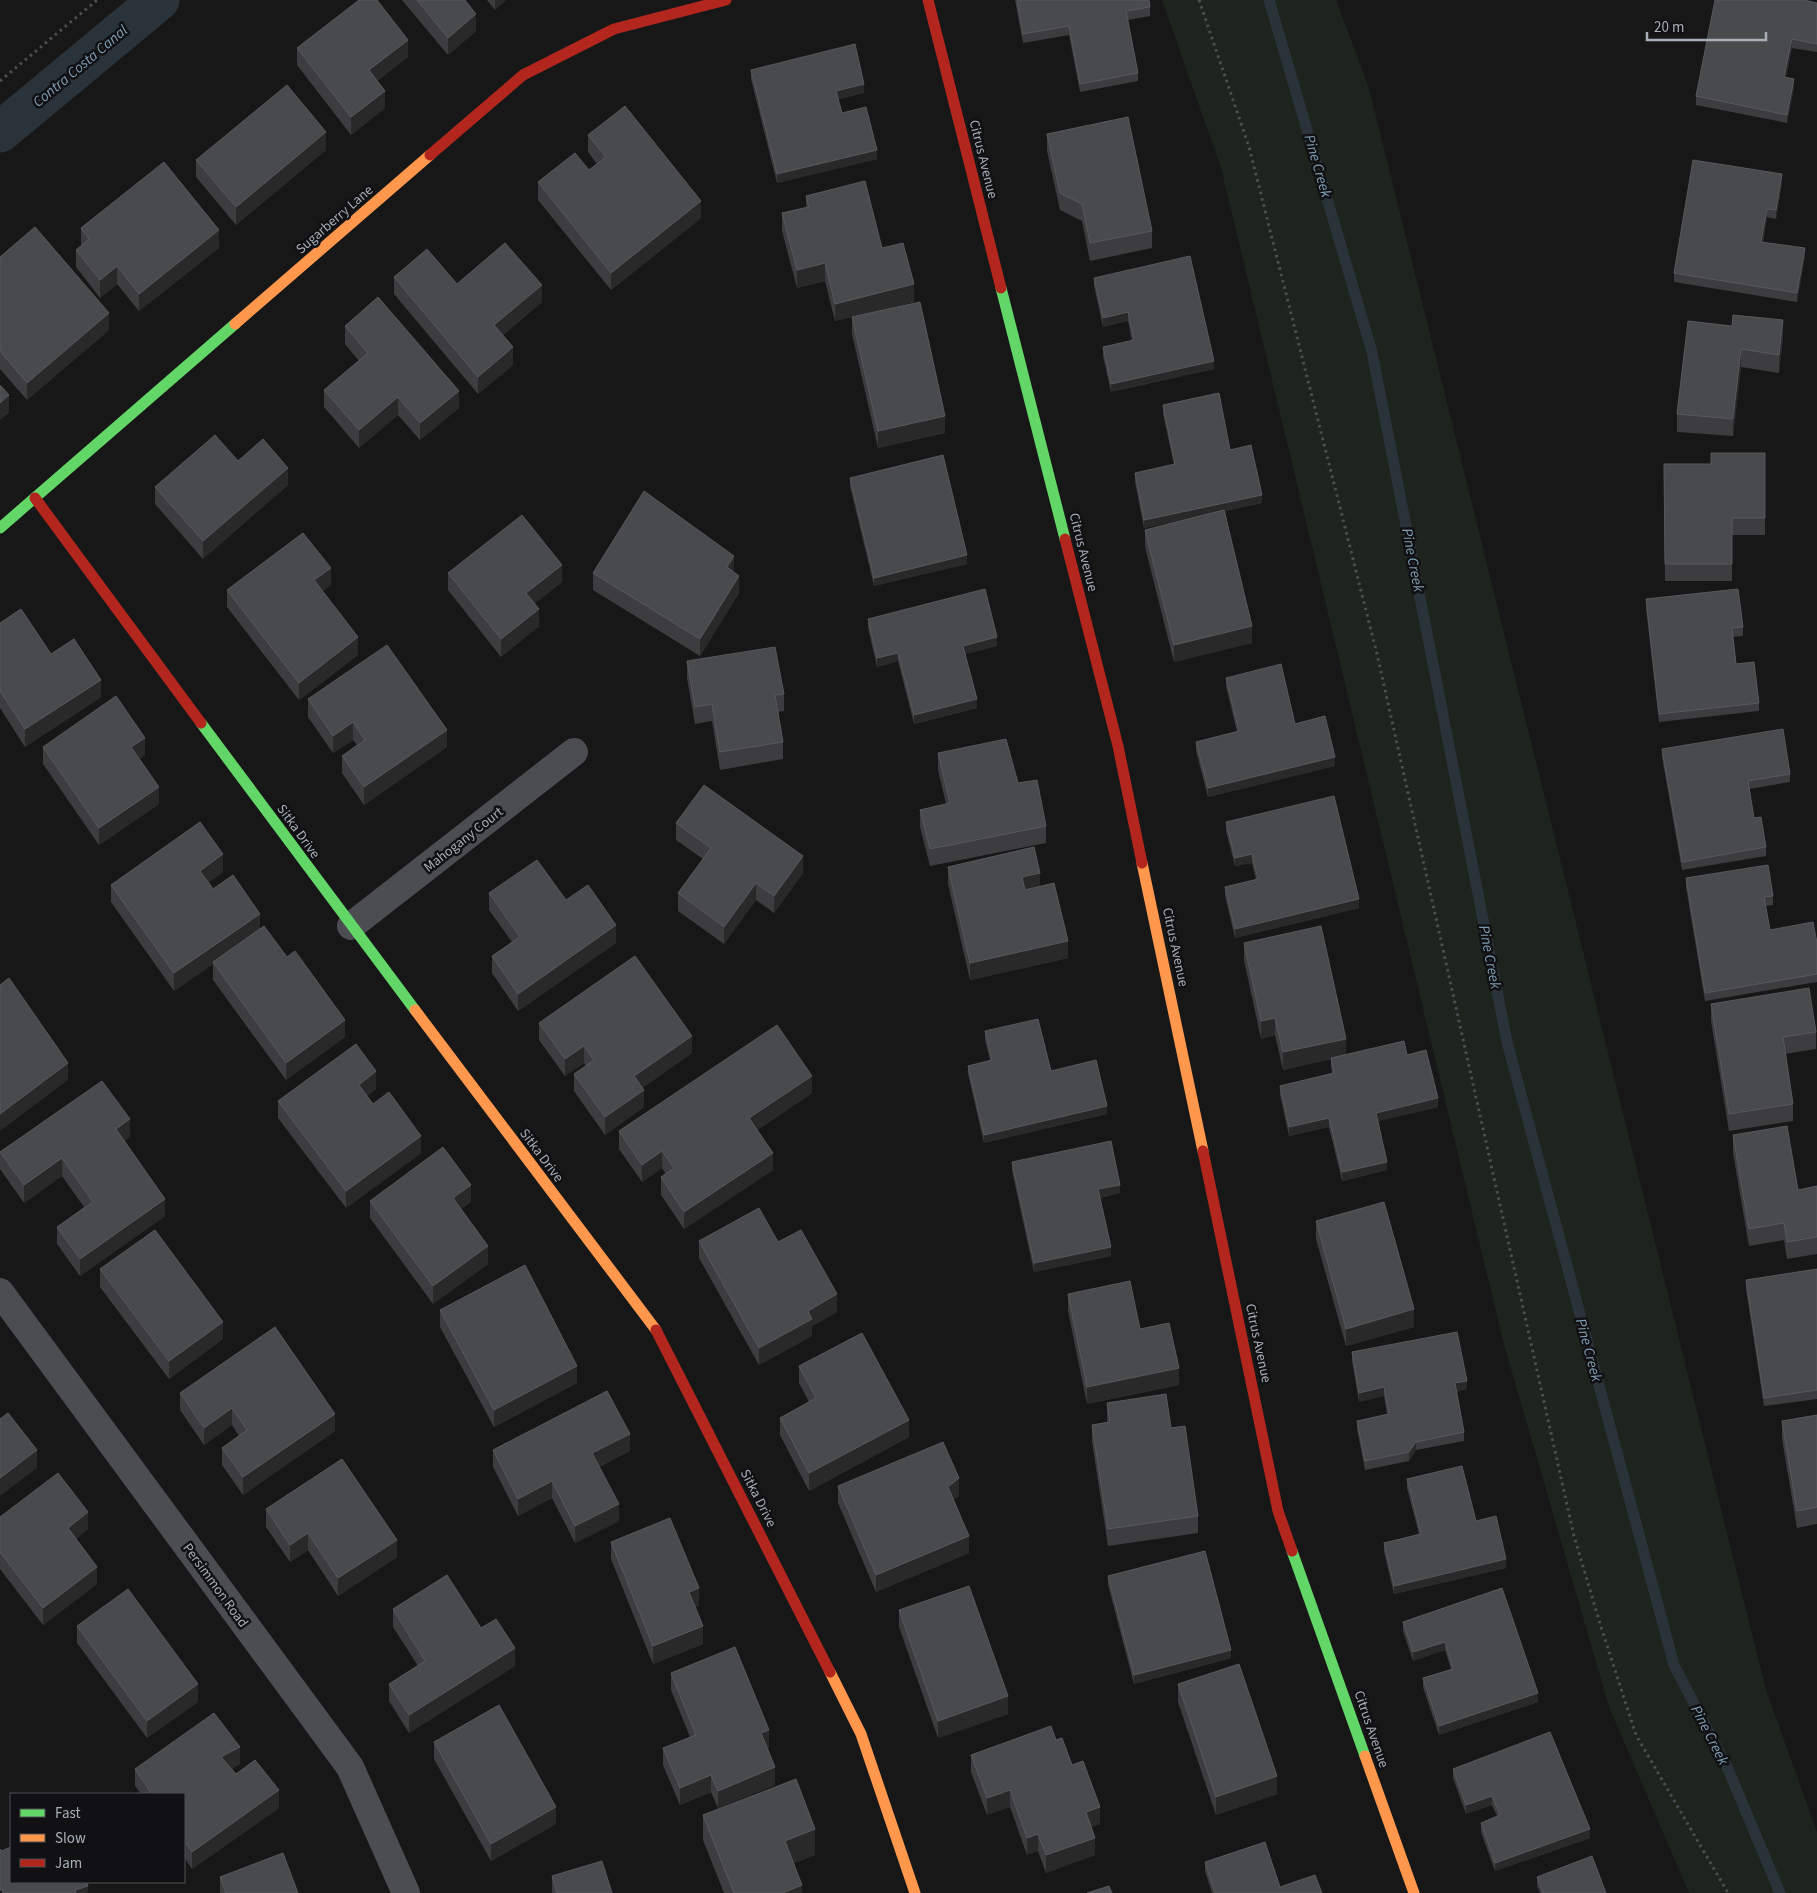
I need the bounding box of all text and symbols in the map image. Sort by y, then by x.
scale bar [1647,10,1766,42]
text: 20 m [1654,17,1684,38]
water label: Contra Costa Canal [28,20,133,112]
street label: Citrus Avenue [964,118,1002,201]
water label: Pine Creek [1299,132,1337,201]
street label: Sugarberry Lane [292,181,378,259]
street label: Citrus Avenue [1064,511,1102,594]
water label: Pine Creek [1396,526,1429,595]
street label: Sitka Drive [272,800,325,863]
street label: Mahogany Court [420,802,508,877]
street label: Citrus Avenue [1157,906,1193,989]
water label: Pine Creek [1473,923,1506,992]
street label: Sitka Drive [514,1125,568,1187]
street label: Citrus Avenue [1240,1302,1276,1385]
water label: Pine Creek [1570,1316,1607,1385]
street label: Sitka Drive [735,1466,781,1531]
street label: Persimmon Road [178,1539,253,1632]
street label: Citrus Avenue [1349,1688,1394,1771]
water label: Pine Creek [1686,1702,1734,1770]
legend [10,1793,185,1883]
text: Fast [55,1803,81,1824]
text: Slow [55,1828,86,1849]
text: Jam [55,1853,82,1874]

